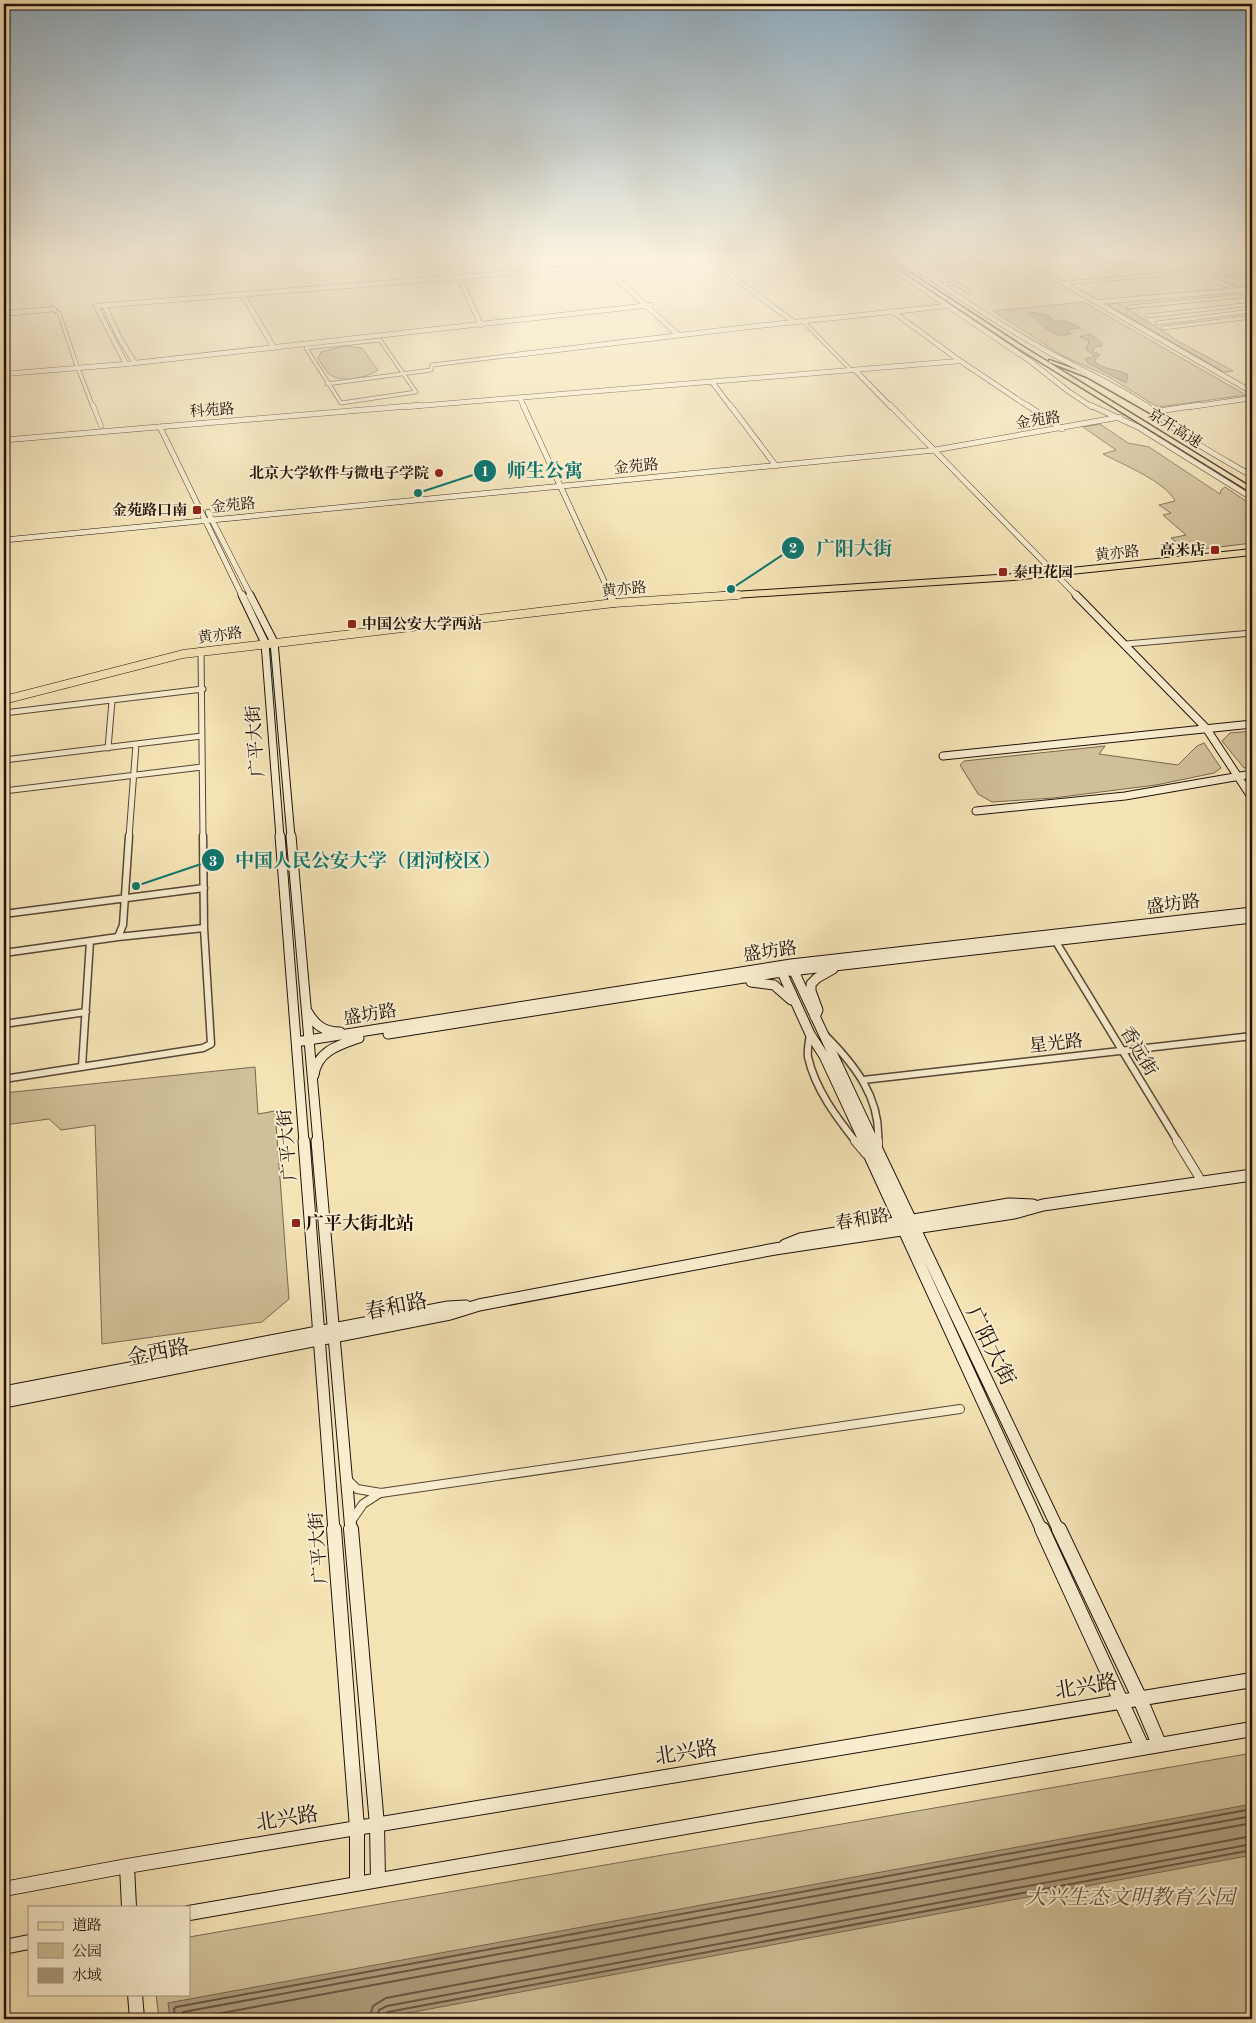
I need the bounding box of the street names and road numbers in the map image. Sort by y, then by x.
street label: 科苑路 [189,400,235,421]
street label: 京开高速 [1145,405,1205,452]
street label: 金苑路 [1015,409,1062,432]
street label: 金苑路 [613,456,659,477]
street label: 金苑路 [210,495,256,516]
street label: 黄亦路 [1094,543,1140,564]
street label: 黄亦路 [601,579,647,600]
street label: 黄亦路 [197,624,243,647]
street label: 广平大街 [243,704,267,778]
street label: 盛坊路 [1145,891,1201,917]
street label: 盛坊路 [742,937,798,965]
street label: 盛坊路 [342,1000,398,1028]
street label: 香远街 [1117,1023,1161,1079]
street label: 星光路 [1028,1030,1084,1056]
street label: 广平大街 [274,1108,300,1182]
street label: 春和路 [834,1205,890,1233]
street label: 春和路 [363,1289,429,1324]
street label: 广阳大街 [962,1303,1019,1389]
street label: 金西路 [125,1335,191,1370]
street label: 广平大街 [306,1511,330,1585]
street label: 北兴路 [1053,1670,1119,1703]
street label: 北兴路 [653,1736,719,1769]
street label: 北兴路 [254,1802,320,1835]

